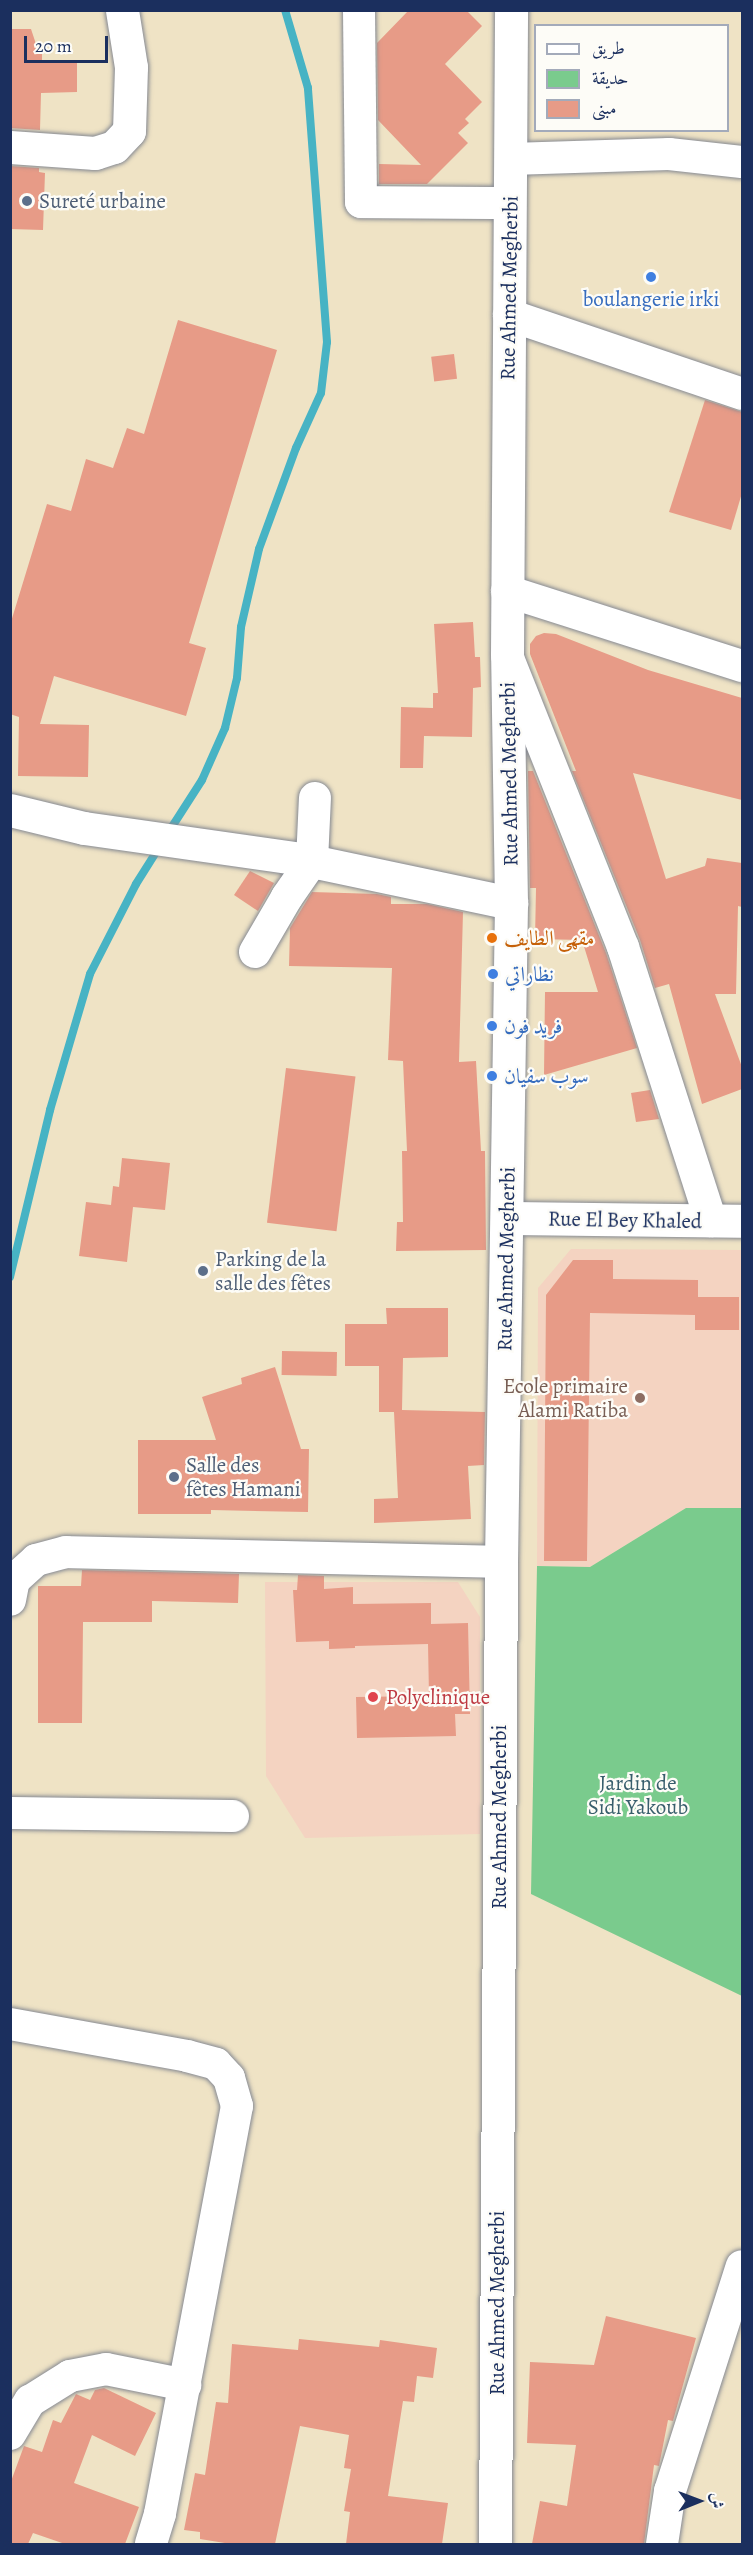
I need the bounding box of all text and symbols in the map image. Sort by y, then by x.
scale bar [27,24,111,62]
legend [534,24,729,132]
text: 20 m [35,34,72,58]
text: طريق [592,36,625,60]
text: حديقة [592,66,628,90]
text: مبنى [592,96,617,120]
place label: Sureté urbaine [39,188,166,214]
marker: Sureté urbaine [20,194,34,208]
street label: Rue Ahmed Megherbi [495,195,523,381]
marker: boulangerie irki [644,270,658,284]
place label: boulangerie irki [583,286,719,312]
street label: Rue Ahmed Megherbi [495,681,523,867]
place label: مقهى الطايف [504,925,594,951]
marker: مقهى الطايف [485,931,499,945]
place label: نظاراتي [505,961,554,987]
marker: نظاراتي [486,967,500,981]
place label: فريد فون [504,1013,562,1039]
marker: فريد فون [485,1019,499,1033]
place label: سوب سفيان [504,1063,589,1089]
marker: سوب سفيان [485,1069,499,1083]
street label: Rue Ahmed Megherbi [492,1166,520,1352]
street label: Rue El Bey Khaled [548,1206,702,1234]
place label: Parking de la salle des fêtes [215,1246,331,1296]
marker: Parking de la salle des fêtes [196,1264,210,1278]
place label: Ecole primaire Alami Ratiba [503,1373,628,1423]
marker: Ecole primaire Alami Ratiba [633,1391,647,1405]
place label: Salle des fêtes Hamani [186,1452,301,1502]
marker: Salle des fêtes Hamani [167,1470,181,1484]
place label: Polyclinique [386,1684,490,1710]
marker: Polyclinique [364,1688,382,1706]
street label: Rue Ahmed Megherbi [486,1725,512,1909]
park label: Jardin de Sidi Yakoub [588,1770,688,1820]
street label: Rue Ahmed Megherbi [484,2211,510,2395]
north arrow [669,2471,729,2531]
text: ش [706,2493,728,2509]

